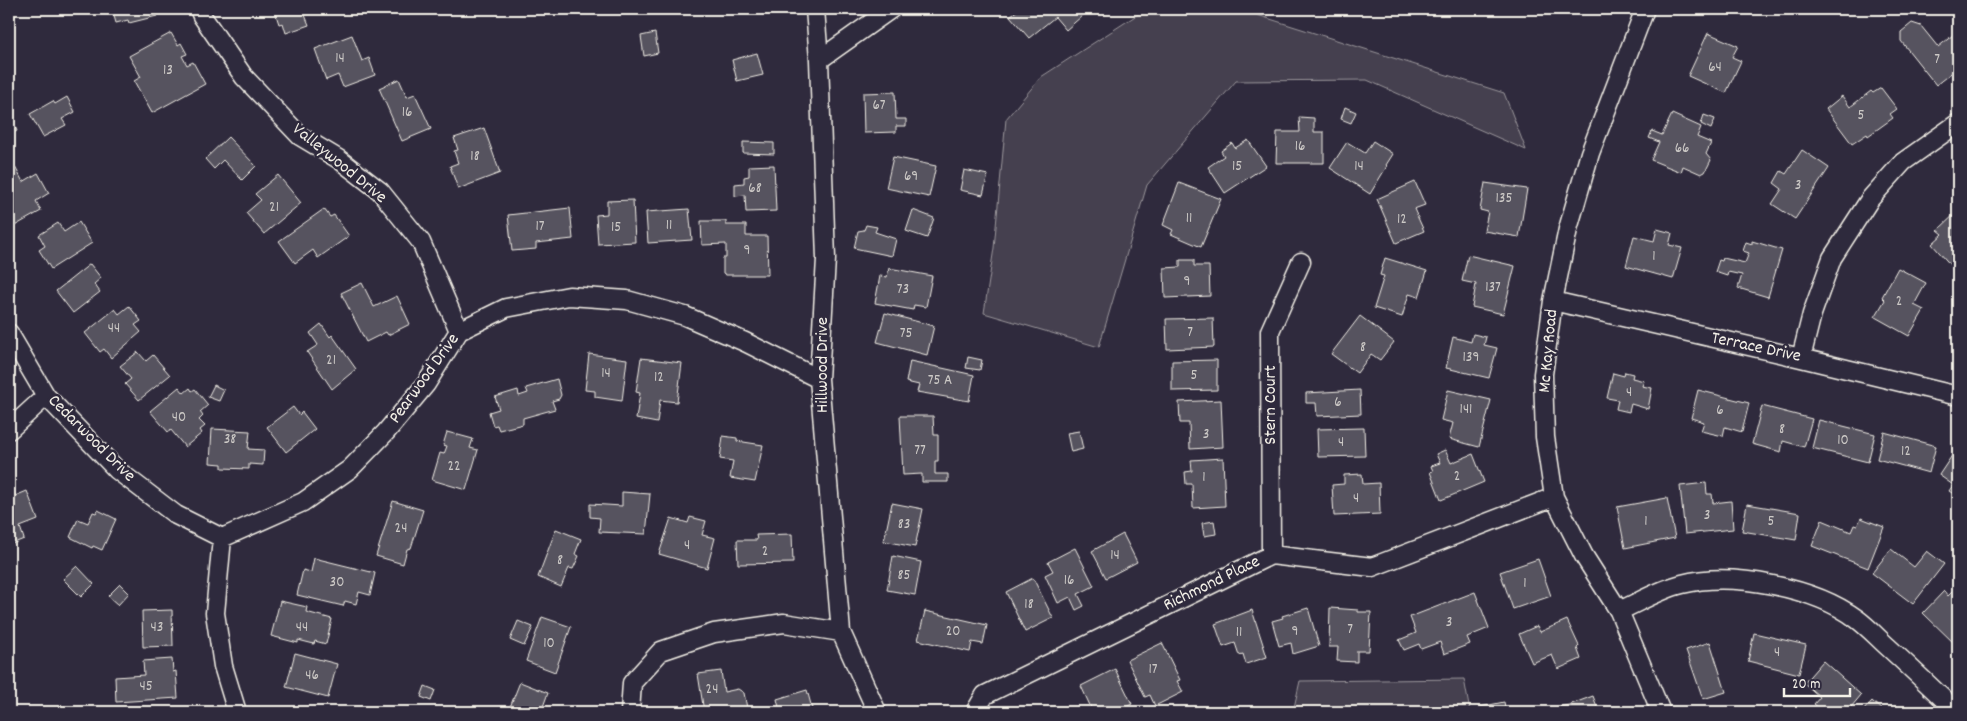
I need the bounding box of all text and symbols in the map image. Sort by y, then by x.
house number: 14 [335,48,345,70]
house number: 7 [1934,49,1940,71]
house number: 64 [1708,57,1722,79]
house number: 13 [163,60,173,82]
house number: 67 [872,95,886,117]
house number: 16 [402,102,412,124]
house number: 5 [1858,105,1865,127]
street label: Valleywood Drive [286,118,392,210]
house number: 16 [1295,136,1305,158]
house number: 66 [1675,138,1689,160]
house number: 18 [470,146,480,168]
house number: 15 [1232,156,1242,178]
house number: 14 [1354,156,1364,178]
house number: 69 [904,166,918,188]
house number: 3 [1795,175,1801,197]
house number: 68 [748,178,762,200]
house number: 135 [1496,188,1512,210]
house number: 21 [269,197,279,219]
house number: 11 [1186,208,1192,230]
house number: 12 [1397,209,1407,231]
house number: 11 [666,215,672,237]
house number: 17 [535,216,545,238]
house number: 15 [611,217,621,239]
house number: 9 [744,240,750,262]
house number: 1 [1652,246,1656,268]
house number: 9 [1184,271,1190,293]
house number: 137 [1485,277,1501,299]
house number: 73 [897,279,909,301]
house number: 2 [1896,291,1902,313]
street label: Mc Kay Road [1533,308,1565,394]
street label: Hillwood Drive [811,317,836,413]
house number: 44 [108,318,120,340]
house number: 7 [1187,322,1193,344]
house number: 75 [900,323,912,345]
street label: Terrace Drive [1709,326,1803,370]
street label: Pearwood Drive [384,329,466,429]
house number: 8 [1360,337,1366,359]
house number: 139 [1463,347,1479,369]
house number: 21 [326,350,336,372]
house number: 14 [601,363,611,385]
house number: 5 [1191,365,1198,387]
street label: Stern Court [1259,365,1284,445]
house number: 12 [654,367,664,389]
house number: 75 A [928,370,952,392]
house number: 4 [1626,382,1632,404]
street label: Cedarwood Drive [41,389,141,489]
house number: 6 [1334,392,1342,414]
house number: 141 [1460,399,1472,421]
house number: 6 [1716,400,1724,422]
house number: 40 [172,407,186,429]
house number: 8 [1779,419,1785,441]
house number: 3 [1203,424,1209,446]
house number: 38 [224,429,236,451]
house number: 10 [1837,430,1849,452]
house number: 4 [1338,432,1344,454]
house number: 77 [914,440,926,462]
house number: 12 [1901,441,1911,463]
house number: 22 [447,456,461,478]
house number: 2 [1454,466,1460,488]
house number: 1 [1202,467,1206,489]
house number: 4 [1353,488,1359,510]
house number: 3 [1704,505,1710,527]
house number: 1 [1644,511,1648,533]
house number: 5 [1768,511,1775,533]
house number: 83 [898,514,910,536]
house number: 24 [395,518,407,540]
house number: 4 [684,535,690,557]
house number: 2 [762,541,768,563]
house number: 14 [1110,545,1120,567]
house number: 8 [557,550,563,572]
street label: Richmond Place [1159,550,1265,618]
house number: 85 [898,565,911,587]
house number: 16 [1064,570,1074,592]
house number: 30 [330,572,344,594]
house number: 1 [1523,573,1527,595]
house number: 18 [1024,594,1034,616]
house number: 3 [1446,612,1452,634]
house number: 43 [151,617,163,639]
house number: 44 [296,617,308,639]
house number: 7 [1347,619,1353,641]
house number: 20 [946,621,960,643]
house number: 9 [1292,621,1298,643]
house number: 11 [1236,622,1242,644]
house number: 10 [543,633,555,655]
house number: 4 [1774,642,1780,664]
house number: 17 [1148,659,1158,681]
house number: 46 [305,665,319,687]
scale bar [1784,666,1851,698]
text: 20 m [1792,674,1820,696]
house number: 45 [139,676,153,698]
house number: 24 [706,679,718,701]

